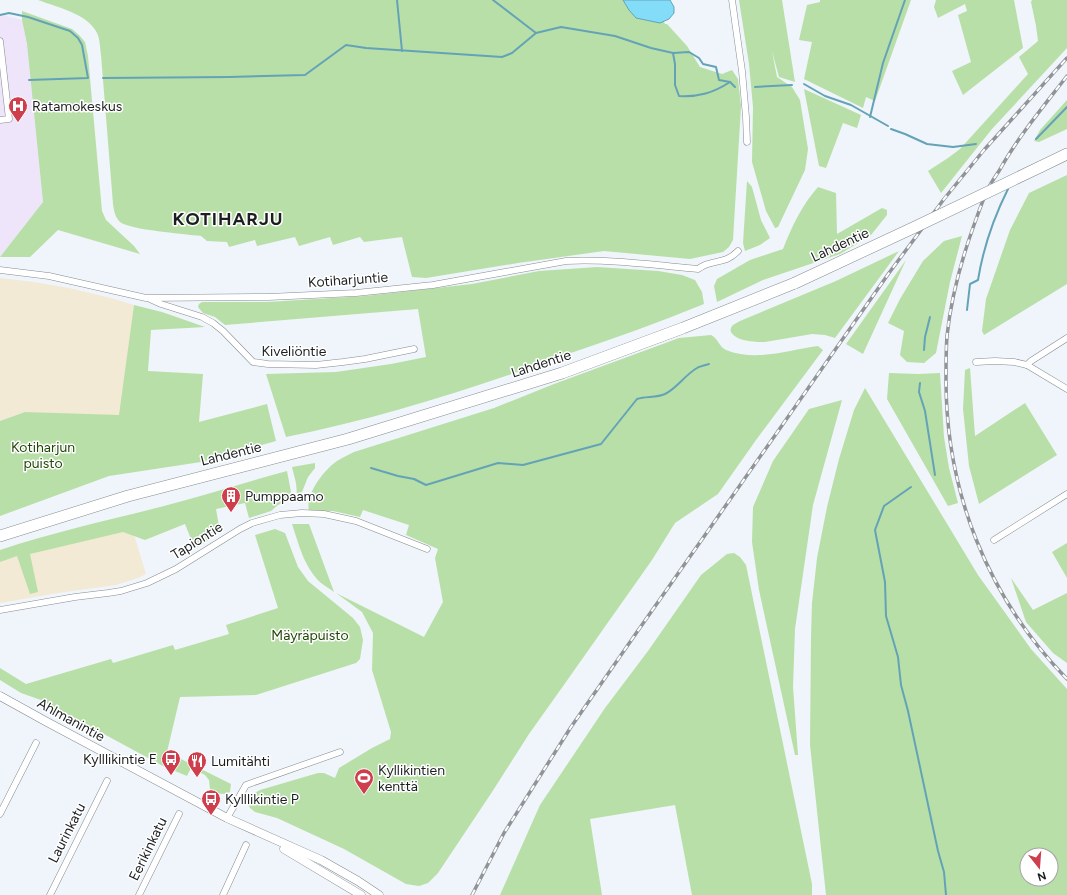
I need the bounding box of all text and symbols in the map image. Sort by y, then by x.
hospital icon: Ratamokeskus [7,95,29,123]
place label: Ratamokeskus [32,98,122,115]
district label: KOTIHARJU [172,208,284,230]
street label: Lahdentie [808,224,872,266]
street label: Kotiharjuntie [307,269,389,291]
street label: Kiveliöntie [262,343,327,360]
street label: Lahdentie [509,346,573,382]
street label: Lahdentie [199,438,264,470]
park label: Kotiharjun puisto [11,439,75,472]
building icon: Pumppaamo [220,485,242,513]
place label: Pumppaamo [245,488,324,505]
street label: Tapiontie [168,518,226,563]
park label: Mäyräpuisto [271,627,349,644]
street label: Ahlmanintie [34,695,108,746]
bus stop icon: Kylllikintie E [160,748,182,776]
restaurant icon: Lumitähti [186,750,208,778]
place label: Kylllikintie E [83,751,157,768]
place label: Lumitähti [211,753,270,770]
place label: Kyllikintien kenttä [378,762,445,795]
sports icon: Kyllikintien kenttä [353,767,375,795]
bus stop icon: Kylllikintie P [200,788,222,816]
place label: Kylllikintie P [225,791,299,808]
street label: Laurinkatu [45,800,89,866]
street label: Eerikinkatu [125,814,171,884]
north arrow [1019,847,1059,887]
text: N [1036,869,1048,884]

